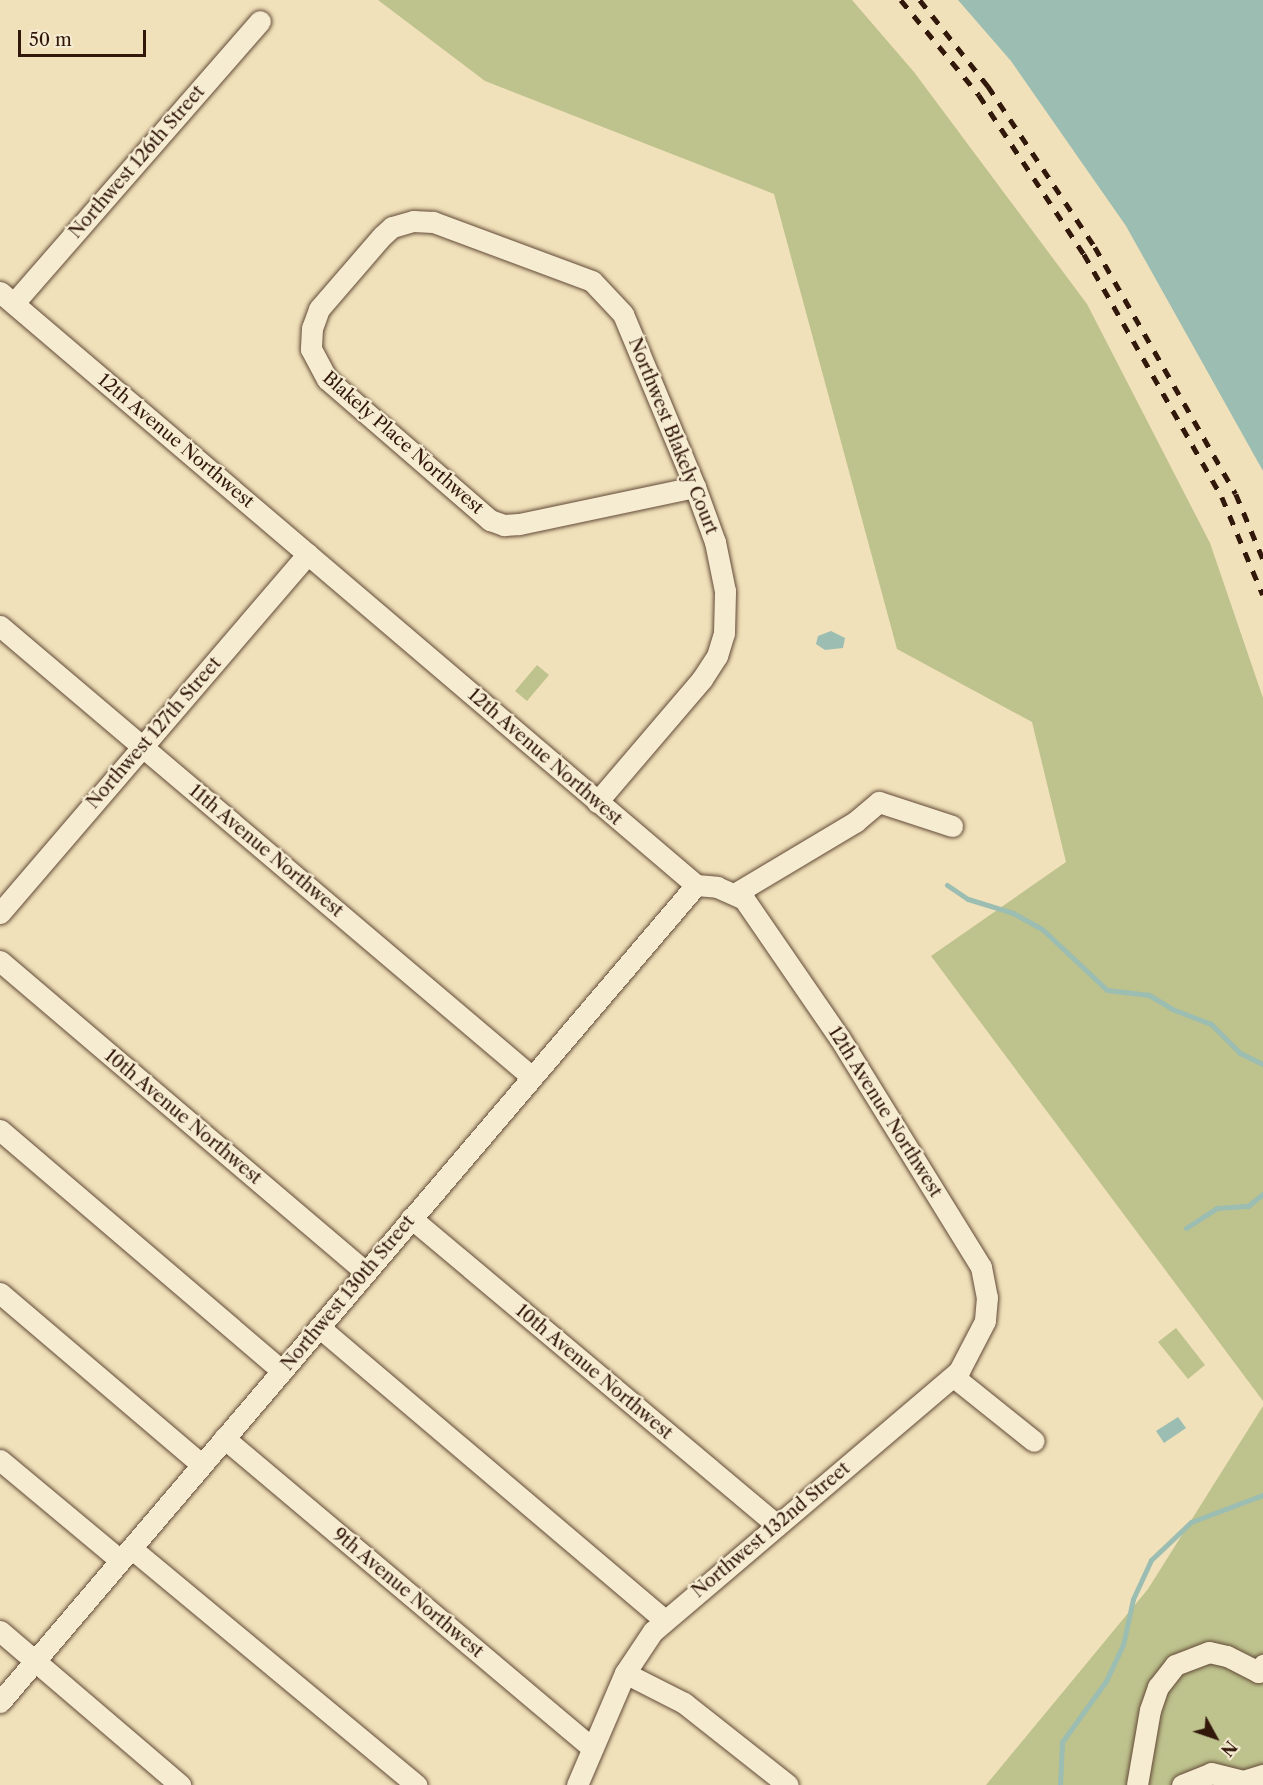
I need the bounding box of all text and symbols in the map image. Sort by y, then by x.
scale bar [21,18,148,56]
text: 50 m [29,29,72,51]
street label: Northwest 126th Street [65,81,209,243]
street label: Northwest Blakely Court [624,334,722,538]
street label: Blakely Place Northwest [318,367,488,519]
street label: 12th Avenue Northwest [93,369,259,513]
street label: Northwest 127th Street [82,653,226,813]
street label: 12th Avenue Northwest [463,684,627,830]
street label: 11th Avenue Northwest [184,780,348,922]
street label: 12th Avenue Northwest [823,1022,947,1202]
street label: 10th Avenue Northwest [100,1045,266,1189]
street label: Northwest 130th Street [277,1211,419,1375]
street label: 10th Avenue Northwest [511,1300,677,1444]
street label: Northwest 132nd Street [688,1458,854,1602]
street label: 9th Avenue Northwest [328,1523,488,1663]
north arrow [1185,1707,1245,1767]
text: N [1217,1737,1241,1760]

